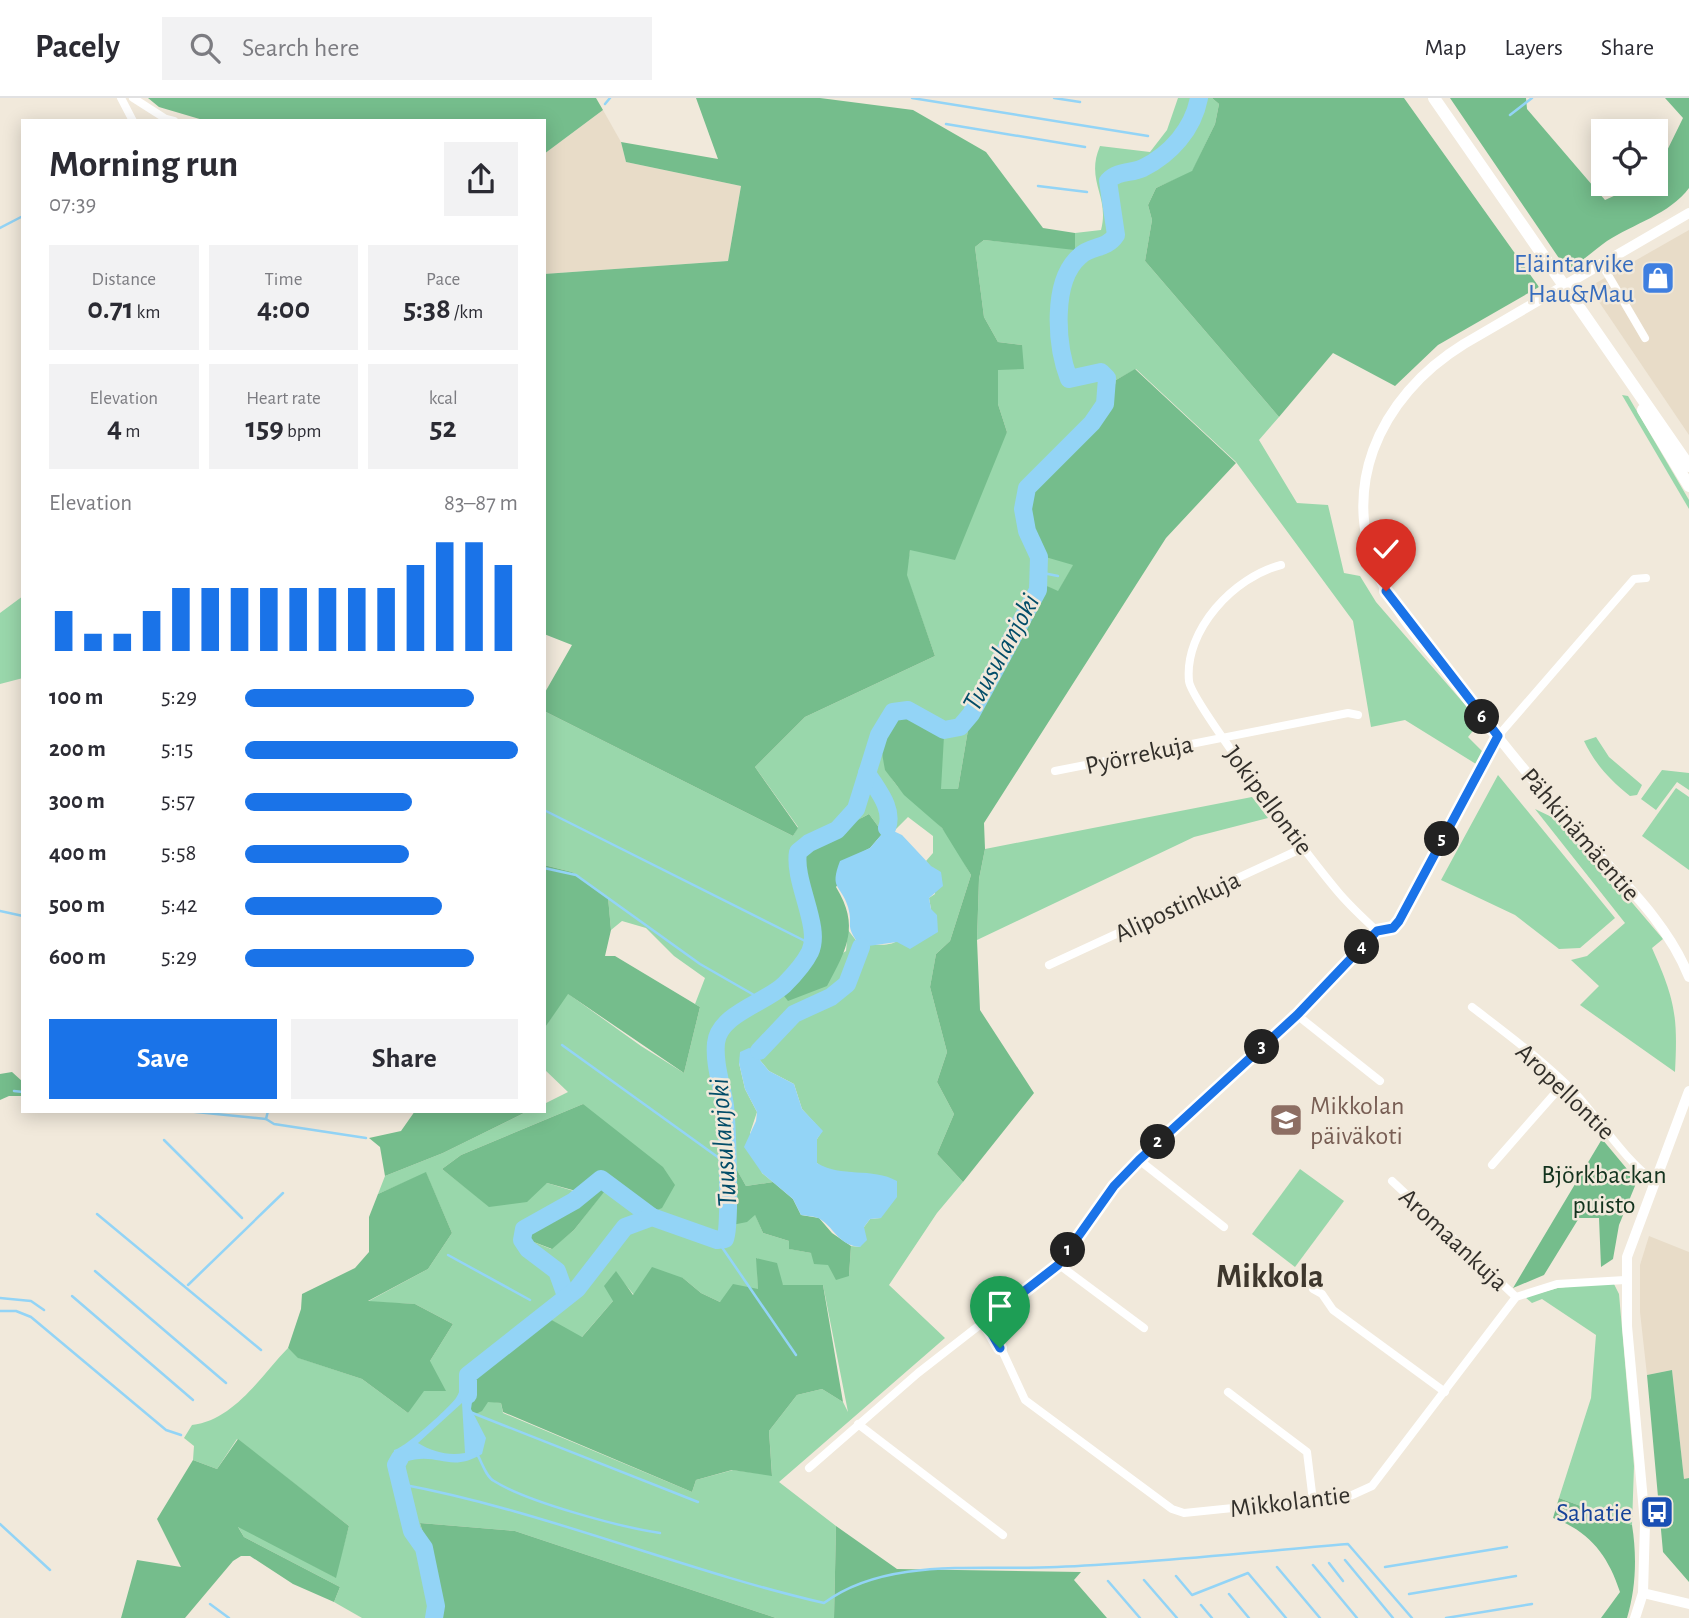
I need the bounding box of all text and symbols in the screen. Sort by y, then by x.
search box [162,17,652,80]
icon: search [186,29,224,67]
text: Pacely [35,31,120,64]
text: Search here [242,35,360,61]
text: Map [1424,36,1466,60]
text: Layers [1504,36,1563,60]
text: Share [1601,36,1654,60]
map controls [1591,119,1668,196]
button: locate [1591,119,1668,196]
button: share [444,142,518,216]
text: Morning run [49,146,238,184]
text: 07:39 [49,193,96,216]
place label: Eläintarvike Hau&Mau [1514,251,1634,307]
shop icon: Eläintarvike Hau&Mau [1639,259,1677,297]
text: Distance [92,270,156,289]
text: Time [265,270,302,289]
text: Pace [426,270,460,289]
text: 0.71 [87,294,133,324]
text: 4:00 [257,294,310,324]
text: 5:38 [403,294,451,324]
text: km [133,303,160,322]
text: /km [451,303,483,322]
text: Elevation [89,389,158,408]
text: Heart rate [246,389,321,408]
text: kcal [429,389,458,408]
text: 4 [107,413,122,443]
text: 159 [246,413,284,443]
text: 52 [430,413,457,443]
text: m [122,422,141,441]
text: bpm [284,422,321,441]
text: Elevation [49,492,132,515]
text: 83–87 m [444,492,518,515]
pin [1356,519,1416,591]
icon: check [1367,530,1405,568]
water label: Tuusulanjoki [958,590,1045,716]
text: 100 m [49,686,103,709]
text: 5:29 [161,686,197,709]
pin: 6 [1464,700,1500,734]
text: 6 [1477,707,1486,726]
street label: Pyörrekuja [1083,731,1195,779]
text: 200 m [49,738,106,761]
text: 5:15 [161,738,193,761]
street label: Jokipellontie [1219,741,1317,860]
street label: Pähkinämäentie [1516,763,1645,906]
text: 300 m [49,790,105,813]
text: 5:57 [161,790,195,813]
pin: 5 [1424,822,1460,856]
text: 5 [1437,829,1446,848]
text: 400 m [49,842,107,865]
text: 5:58 [161,842,196,865]
street label: Alipostinkuja [1111,867,1244,947]
text: 500 m [49,894,105,917]
text: 5:42 [161,894,197,917]
pin: 4 [1344,930,1380,964]
text: 4 [1357,937,1366,956]
text: 600 m [49,946,106,969]
text: 5:29 [161,946,197,969]
button: Save [49,1019,277,1099]
button: Share [291,1019,518,1099]
pin: 3 [1244,1030,1280,1065]
text: 3 [1257,1037,1266,1056]
street label: Aropellontie [1511,1038,1620,1145]
water label: Tuusulanjoki [706,1078,742,1208]
place label: Mikkolan päiväkoti [1310,1093,1404,1149]
school or university icon: Mikkolan päiväkoti [1267,1101,1305,1139]
pin: 2 [1140,1124,1176,1160]
text: 2 [1153,1132,1162,1151]
park label: Björkbackan puisto [1541,1162,1667,1218]
street label: Aromaankuja [1394,1183,1513,1296]
pin: 1 [1050,1232,1086,1268]
text: 1 [1064,1240,1071,1259]
district label: Mikkola [1216,1261,1324,1294]
pin [970,1276,1030,1348]
icon: arrive [981,1287,1019,1325]
street label: Mikkolantie [1228,1482,1352,1522]
bus stop icon: Sahatie [1638,1493,1676,1531]
place label: Sahatie [1556,1500,1632,1526]

